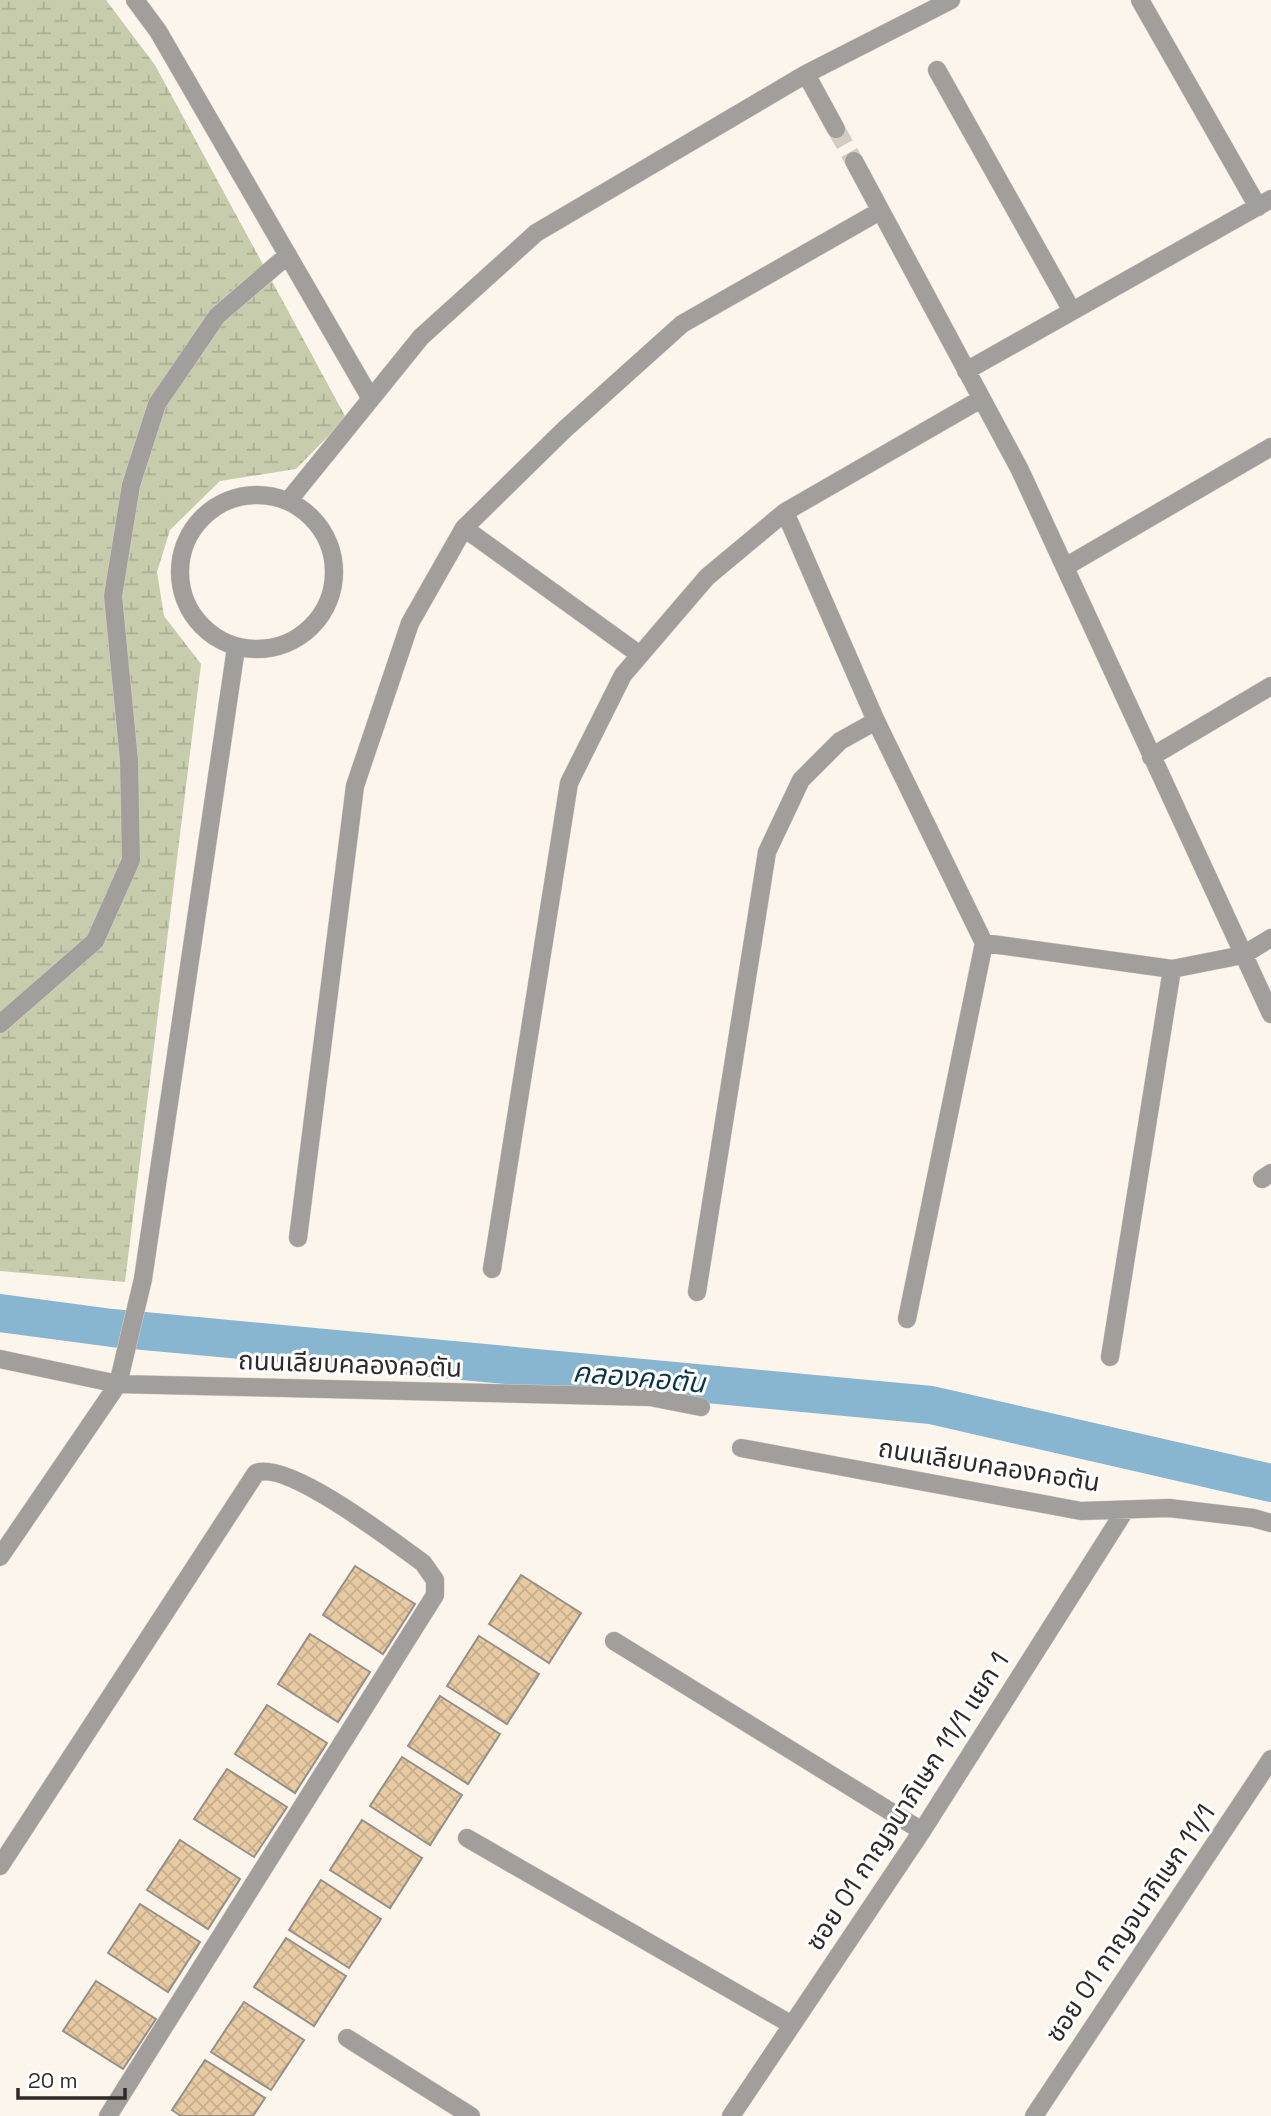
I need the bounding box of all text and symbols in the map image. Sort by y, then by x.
street label: ถนนเลียบคลองคอตัน [237,1343,463,1385]
water label: คลองคอตัน [571,1353,708,1401]
street label: ถนนเลียบคลองคอตัน [876,1431,1102,1499]
street label: ซอย 01 กาญจนาภิเษก 11/1 แยก 1 [798,1645,1016,1957]
street label: ซอย 01 กาญจนาภิเษก 11/1 [1038,1797,1222,2049]
scale bar [18,2056,124,2100]
text: 20 m [28,2067,78,2094]

